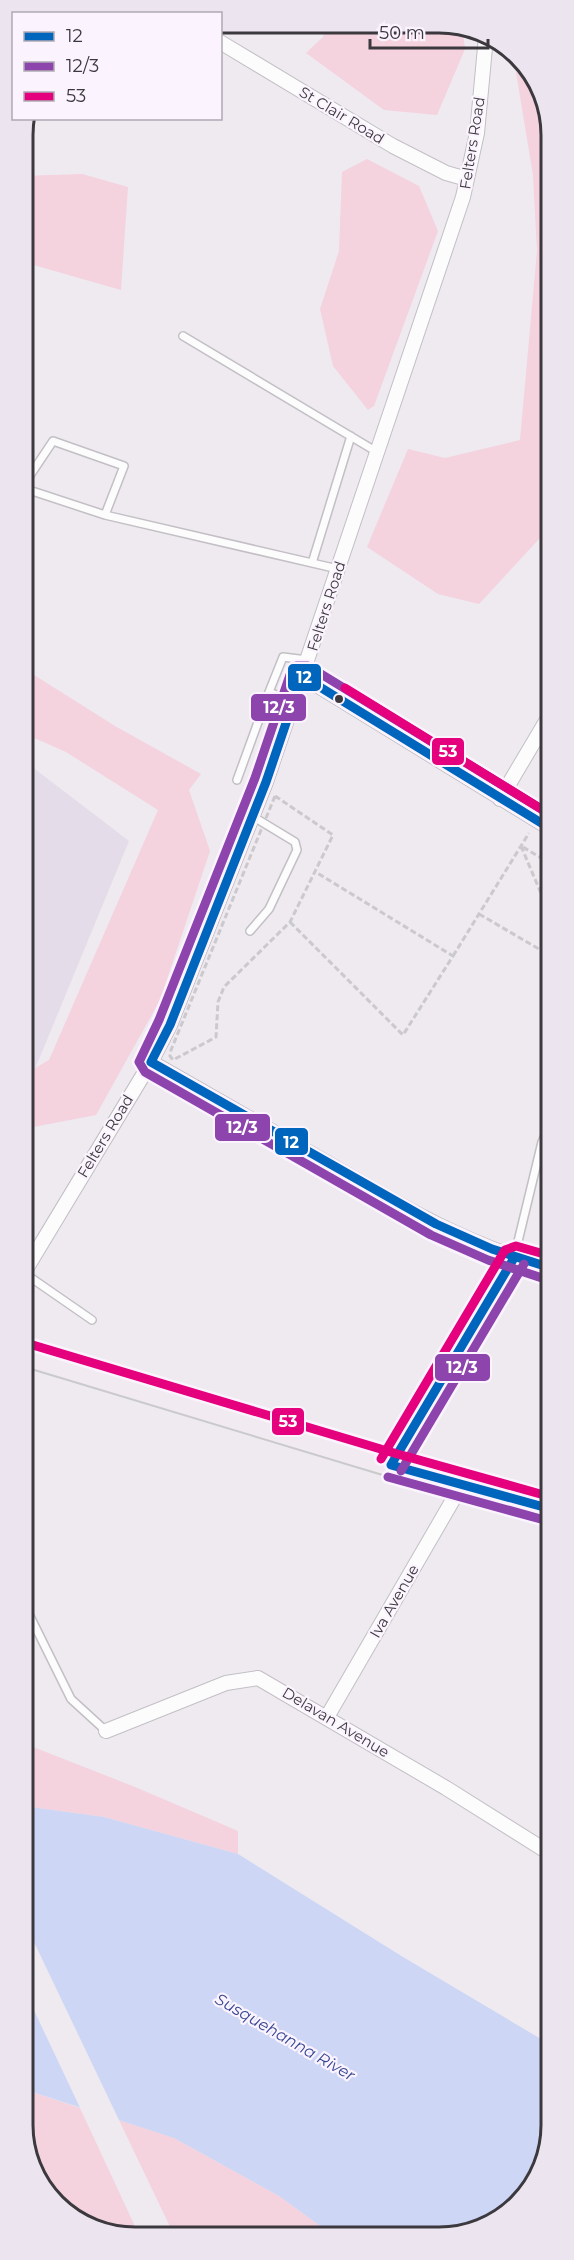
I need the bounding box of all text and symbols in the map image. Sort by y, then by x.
legend [12,12,222,120]
scale bar [370,12,488,50]
text: 50 m [379,22,425,44]
text: 12 [66,25,83,47]
text: 12/3 [66,55,99,77]
street label: St Clair Road [296,82,388,148]
text: 53 [66,85,86,107]
street label: Felters Road [455,95,489,191]
street label: Felters Road [303,559,349,653]
line badge: 12 [287,663,322,692]
text: 12 [296,668,312,687]
line badge: 12/3 [250,693,307,722]
unlabelled marker [333,693,345,705]
text: 12/3 [263,698,295,717]
line badge: 53 [431,737,465,766]
text: 53 [439,742,457,761]
street label: Felters Road [73,1091,137,1181]
line badge: 12/3 [214,1113,271,1142]
text: 12/3 [226,1118,258,1137]
line badge: 12 [274,1127,309,1156]
text: 12 [283,1133,299,1152]
line badge: 12/3 [434,1353,491,1382]
text: 12/3 [446,1358,478,1377]
line badge: 53 [271,1407,305,1436]
text: 53 [279,1412,297,1431]
street label: Iva Avenue [365,1561,423,1641]
street label: Delavan Avenue [279,1683,393,1761]
water label: Susquehanna River [212,1989,359,2085]

